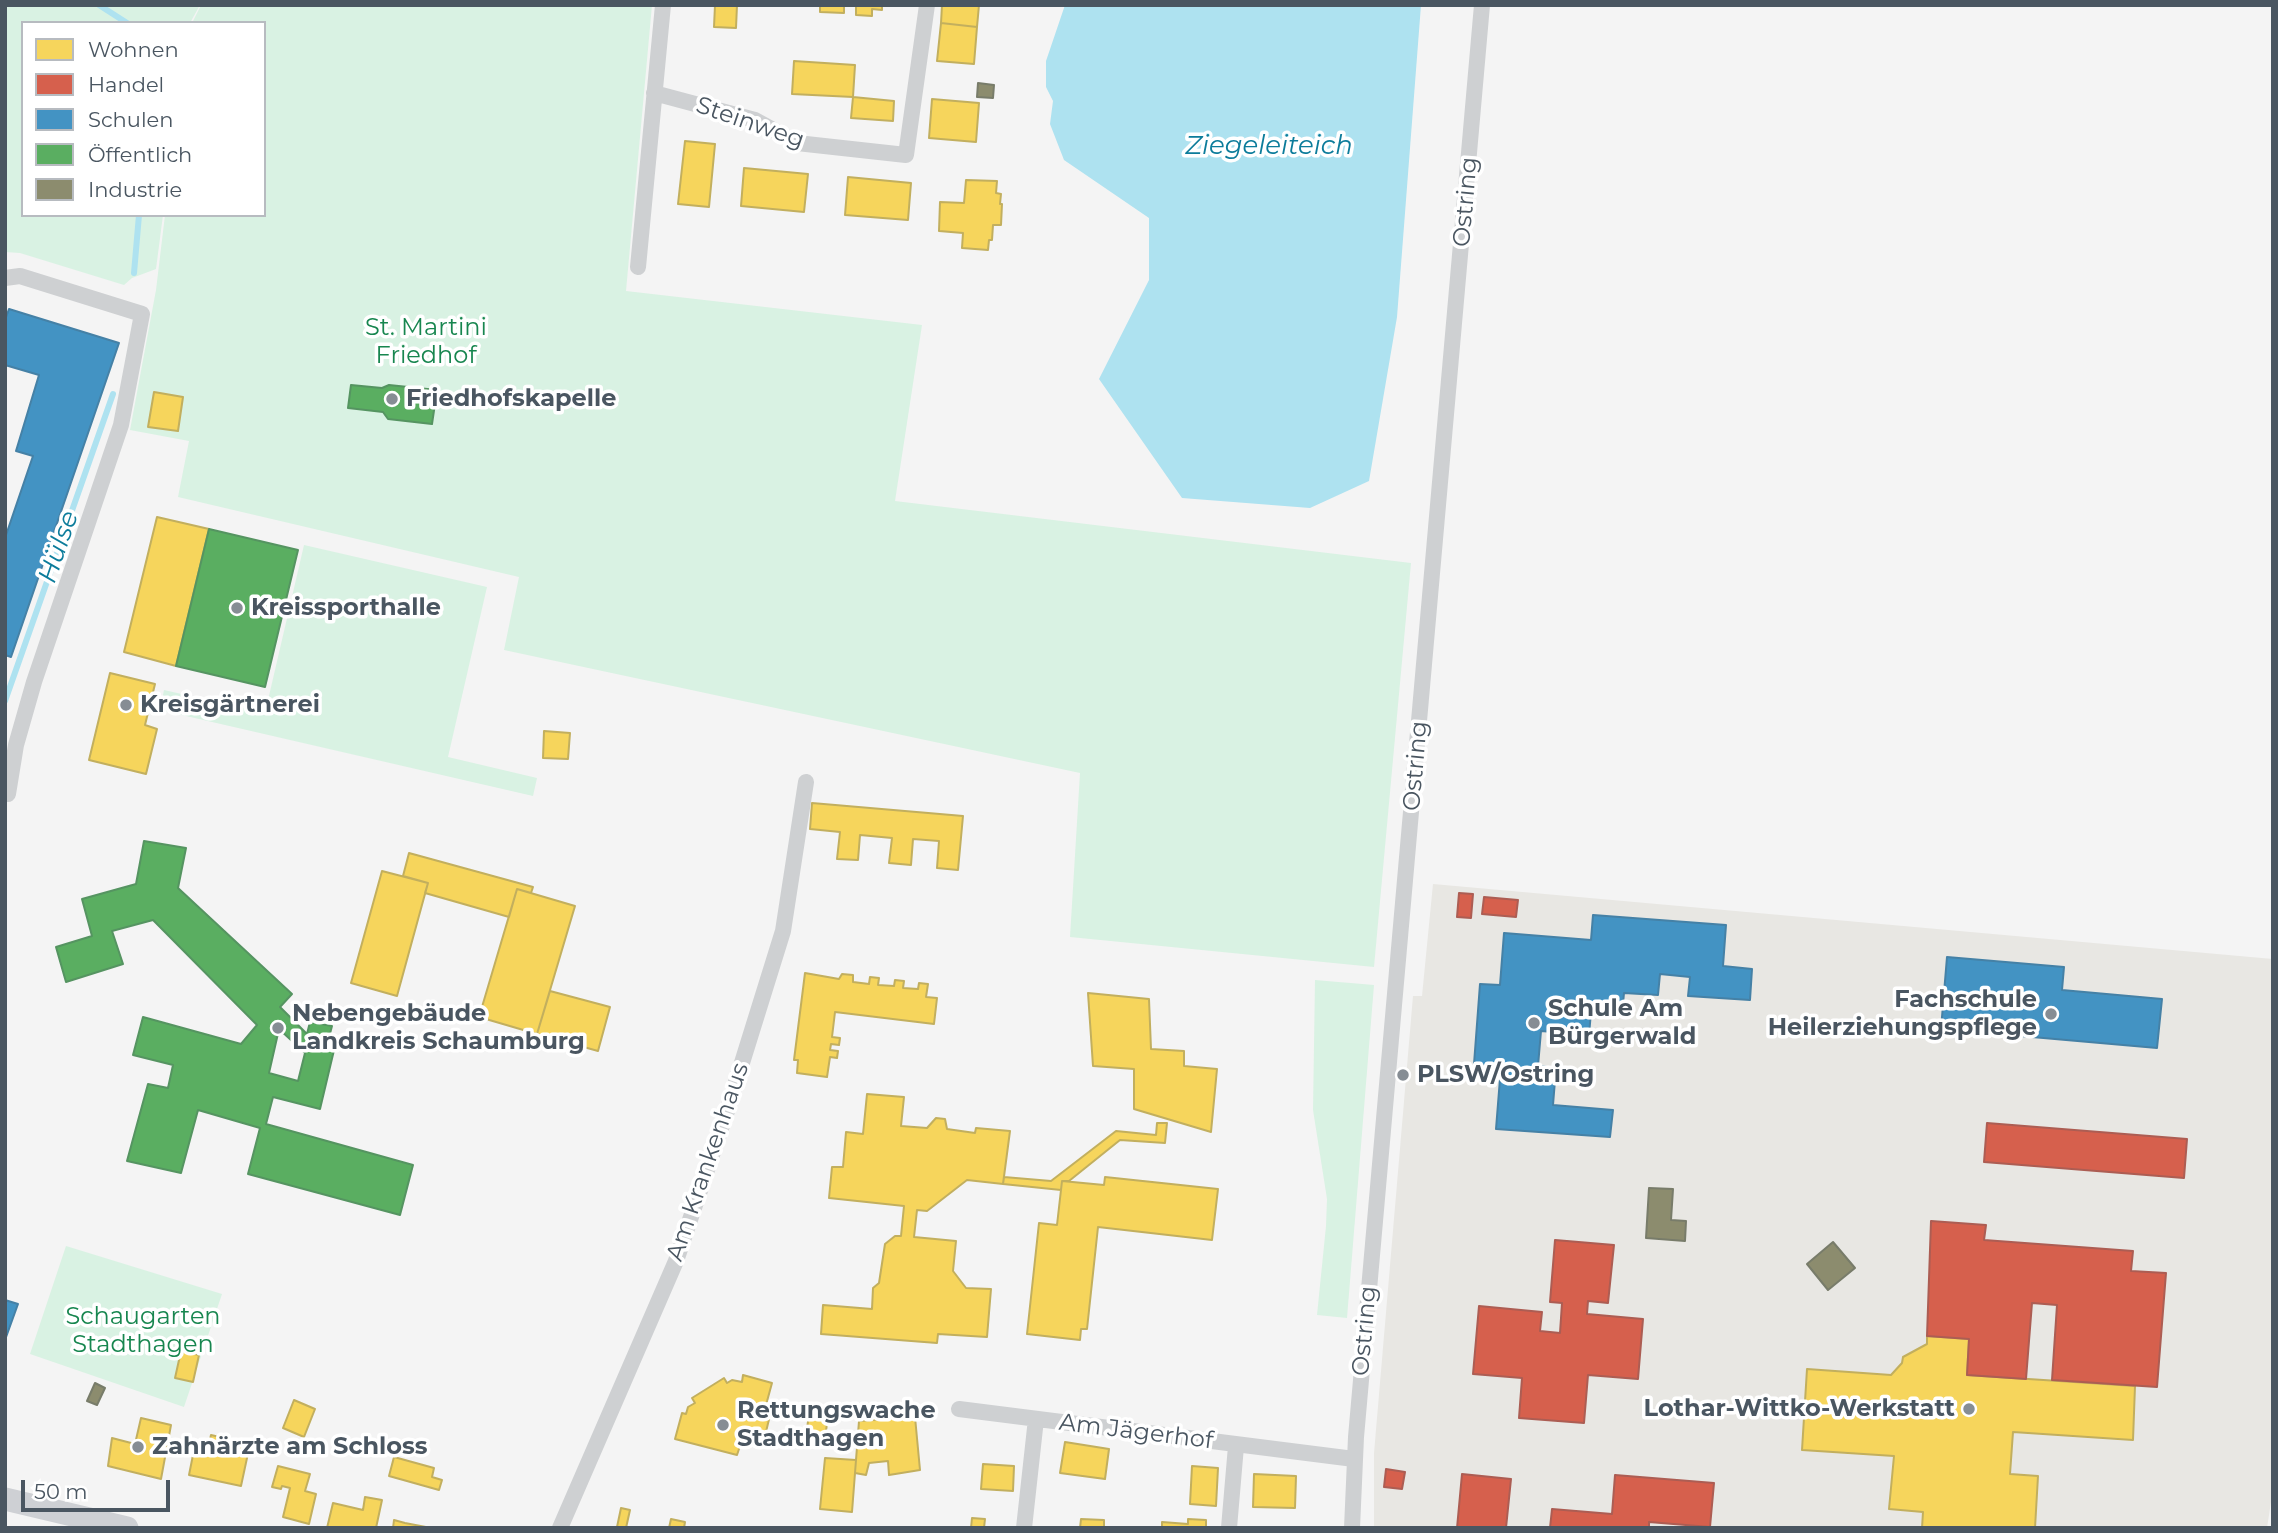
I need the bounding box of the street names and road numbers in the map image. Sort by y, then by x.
street label: Steinweg [692,91,808,155]
street label: Ostring [1448,156,1484,248]
street label: Ostring [1398,720,1434,812]
street label: Am Krankenhaus [661,1059,755,1265]
street label: Ostring [1347,1285,1383,1377]
street label: Am Jägerhof [1057,1408,1215,1456]

